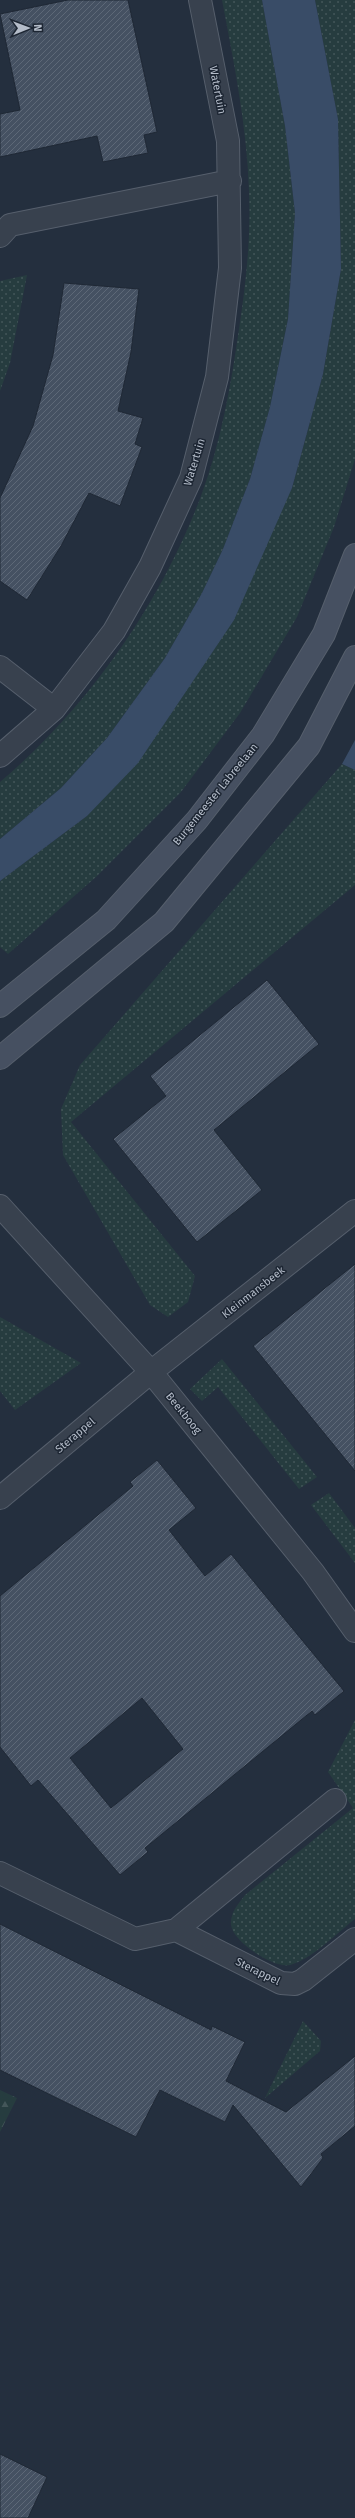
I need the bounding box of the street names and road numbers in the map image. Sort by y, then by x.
street label: Watertuin [206,65,229,115]
street label: Watertuin [181,437,208,487]
street label: Burgemeester Labreelaan [170,741,261,848]
street label: Kleinmansbeek [219,1264,288,1321]
street label: Beekboog [163,1390,204,1437]
street label: Sterappel [53,1415,98,1456]
street label: Sterappel [233,1955,282,1988]

